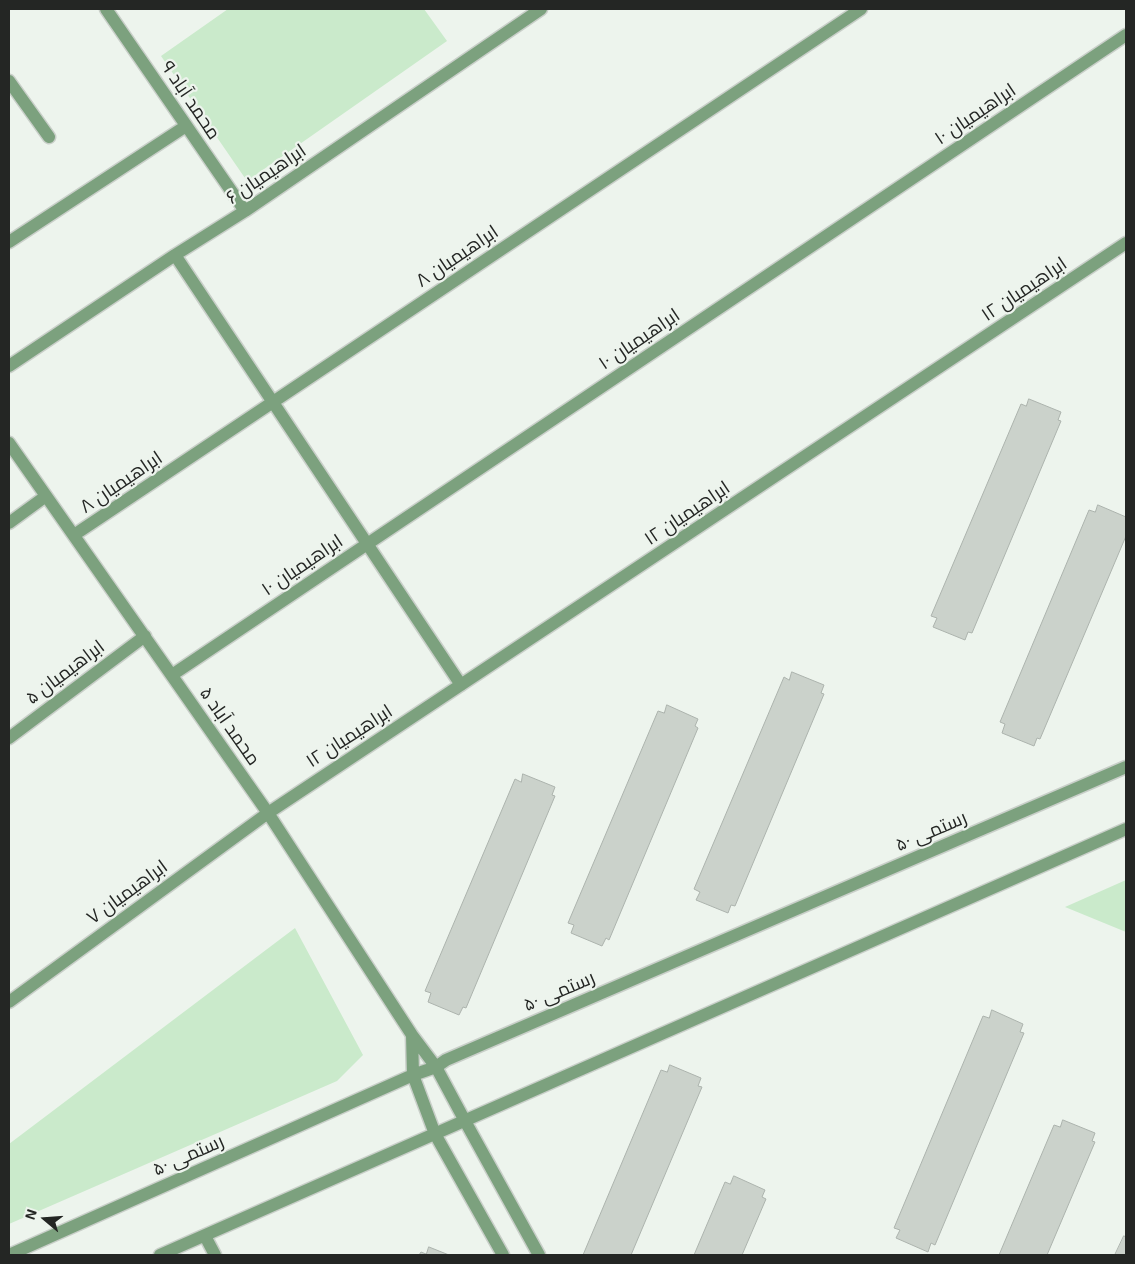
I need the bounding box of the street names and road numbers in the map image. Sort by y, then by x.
street label: محمد آباد ۹ [156,56,226,144]
street label: ابراهیمیان ۱۰ [930,78,1020,150]
street label: ابراهیمیان ۶ [222,139,310,209]
street label: ابراهیمیان ۸ [411,220,503,292]
street label: ابراهیمیان ۱۲ [977,252,1071,326]
street label: ابراهیمیان ۱۰ [594,303,684,375]
street label: ابراهیمیان ۸ [75,446,167,518]
street label: ابراهیمیان ۱۲ [640,476,734,550]
street label: ابراهیمیان ۱۰ [257,529,347,601]
street label: ابراهیمیان ۵ [21,635,109,709]
street label: محمد آباد ۵ [195,682,265,770]
street label: ابراهیمیان ۱۲ [301,700,397,772]
street label: رستمی ۵۰ [892,806,970,856]
street label: ابراهیمیان ۷ [82,855,172,929]
street label: رستمی ۵۰ [520,966,598,1016]
street label: رستمی ۵۰ [149,1129,227,1181]

